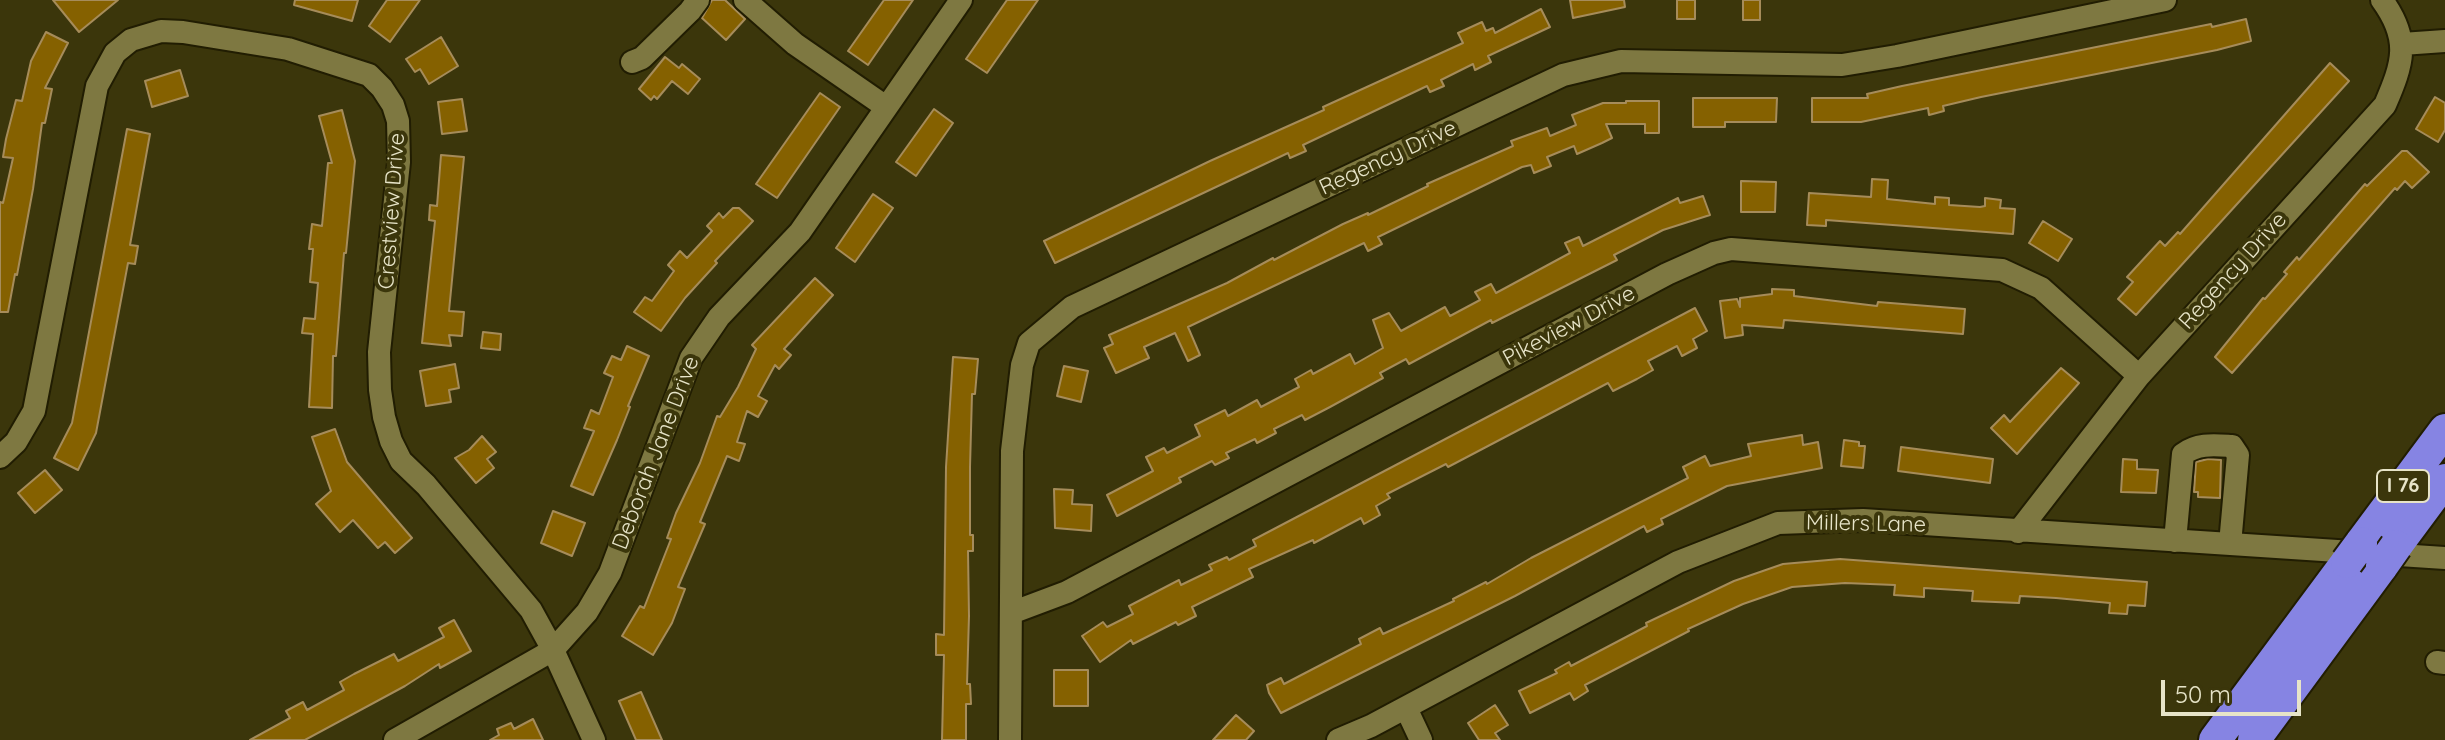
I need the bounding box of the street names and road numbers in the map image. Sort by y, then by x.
street label: Regency Drive [1315,115,1461,201]
street label: Crestview Drive [373,132,411,290]
street label: Regency Drive [2174,207,2292,335]
street label: Pikeview Drive [1498,280,1640,372]
street label: Deborah Jane Drive [607,353,705,553]
road number: I 76 [2377,470,2429,502]
street label: Millers Lane [1806,510,1926,538]

